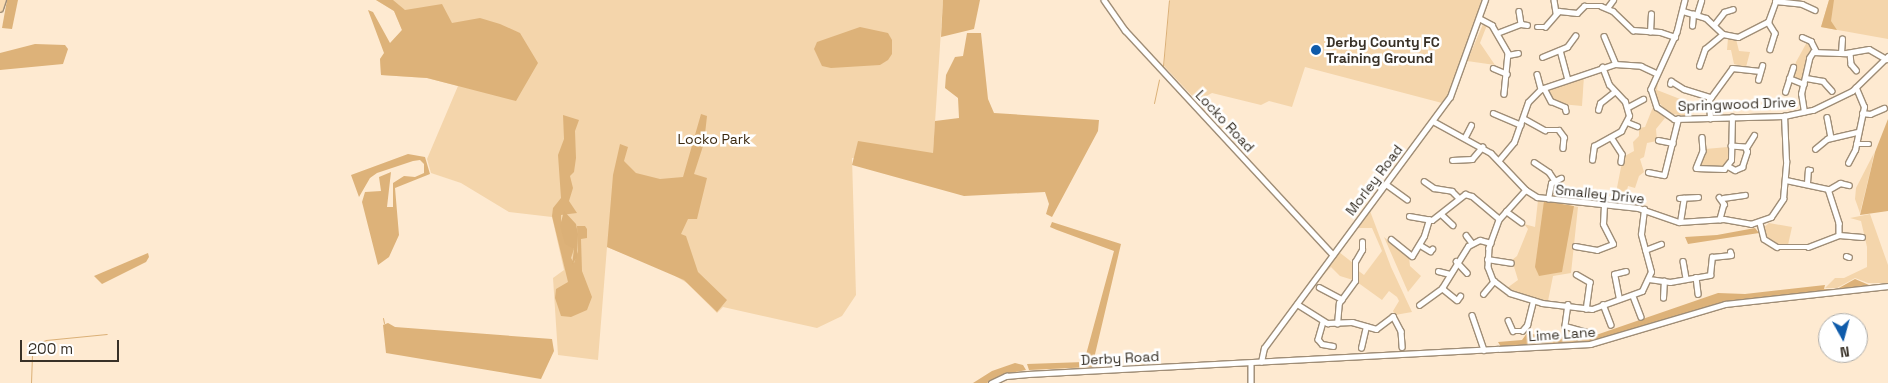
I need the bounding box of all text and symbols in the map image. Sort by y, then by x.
place label: Derby County FC Training Ground [1326,34,1440,66]
marker: Derby County FC Training Ground [1310,44,1322,56]
street label: Locko Road [1192,87,1258,155]
street label: Springwood Drive [1678,94,1796,114]
park label: Locko Park [677,131,751,147]
street label: Morley Road [1342,141,1406,219]
street label: Smalley Drive [1555,181,1645,207]
north arrow [1818,313,1868,363]
street label: Lime Lane [1528,323,1596,345]
scale bar [22,330,121,362]
text: 200 m [28,339,73,358]
text: N [1839,342,1850,361]
street label: Derby Road [1080,348,1160,368]

